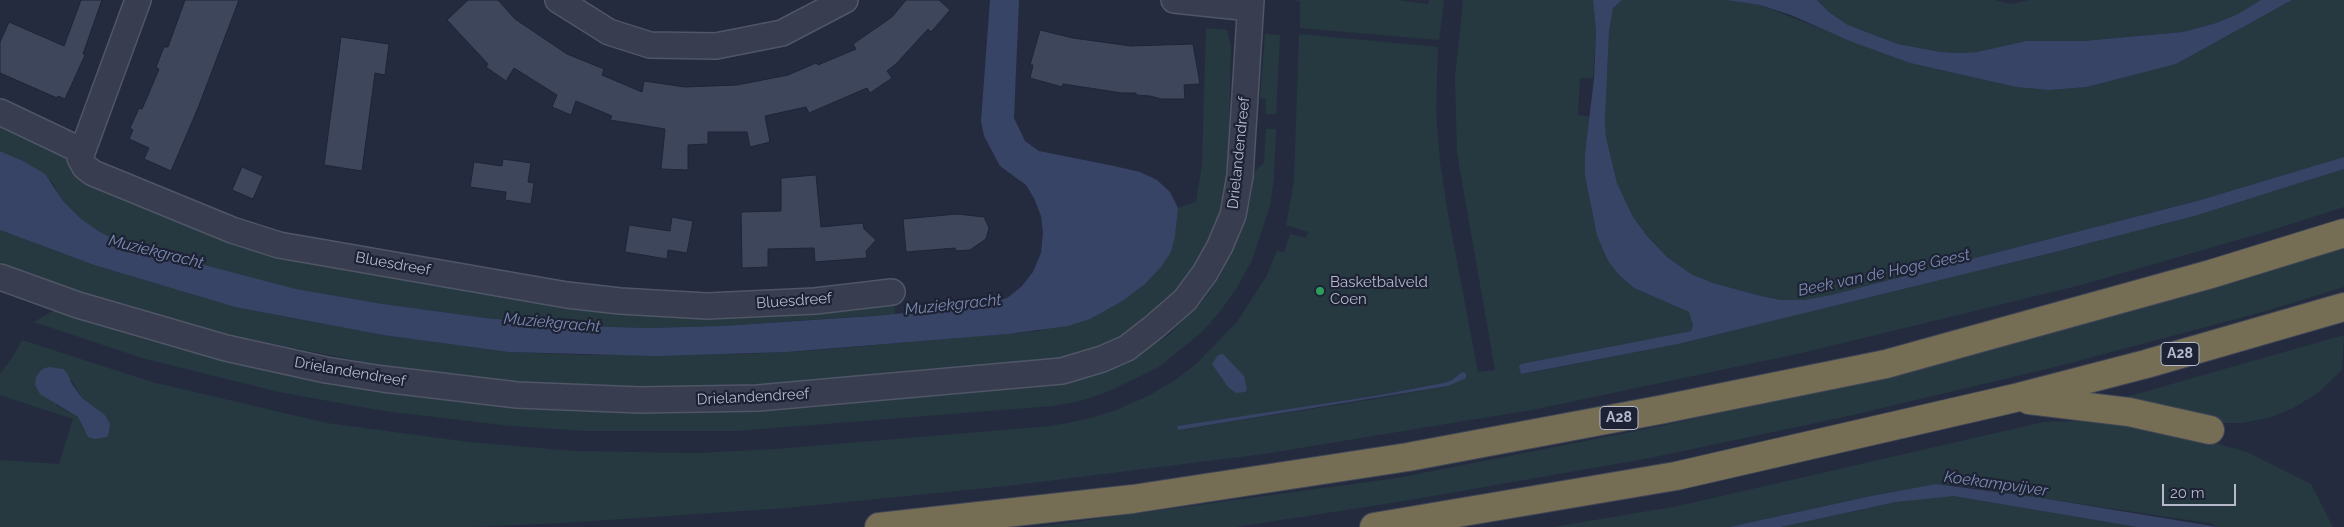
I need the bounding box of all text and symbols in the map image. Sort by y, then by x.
street label: Drielandendreef [1224,96,1254,210]
water label: Muziekgracht [107,231,205,273]
water label: Beek van de Hoge Geest [1796,245,1972,301]
street label: Bluesdreef [354,249,432,279]
place label: Basketbalveld Coen [1330,273,1428,308]
marker: Basketbalveld Coen [1314,285,1326,297]
street label: Bluesdreef [756,289,832,313]
water label: Muziekgracht [904,290,1002,320]
water label: Muziekgracht [503,309,601,337]
road number: A28 [2161,342,2199,366]
street label: Drielandendreef [293,353,407,391]
street label: Drielandendreef [696,385,810,409]
road number: A28 [1600,406,1638,429]
water label: Koekampvijver [1943,467,2049,501]
scale bar [2164,474,2238,506]
text: 20 m [2170,484,2205,502]

